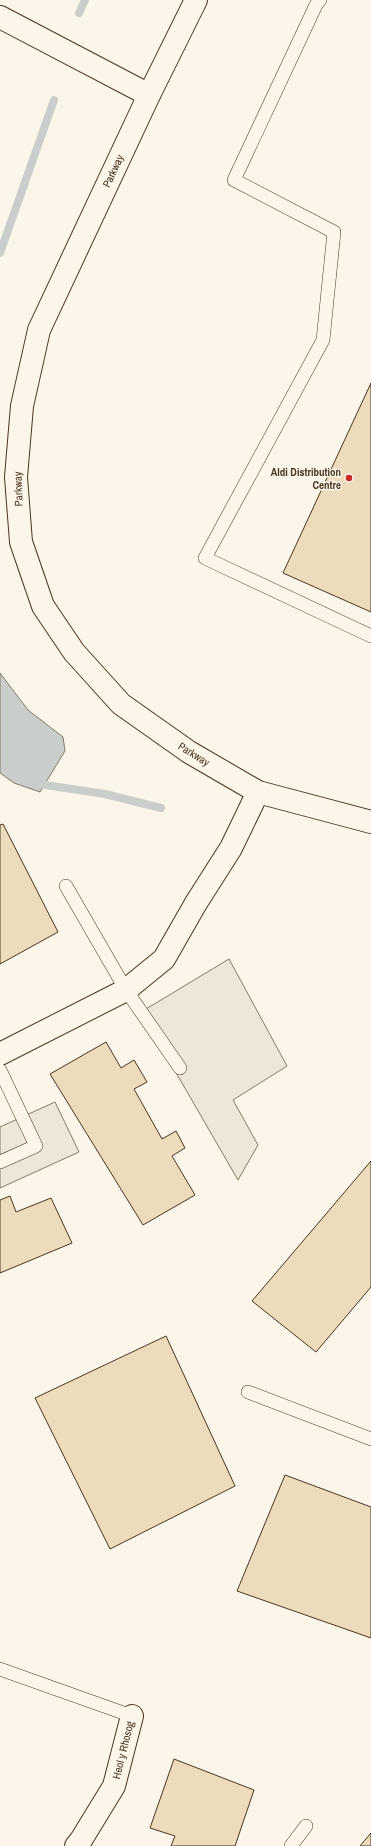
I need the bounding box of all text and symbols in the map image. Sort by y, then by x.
street label: Parkway [99,152,127,190]
place label: Aldi Distribution Centre [271,465,341,492]
street label: Parkway [10,471,26,507]
marker: Aldi Distribution Centre [344,473,354,483]
street label: Parkway [176,739,213,769]
street label: Heol y Rhosog [109,1720,137,1780]

